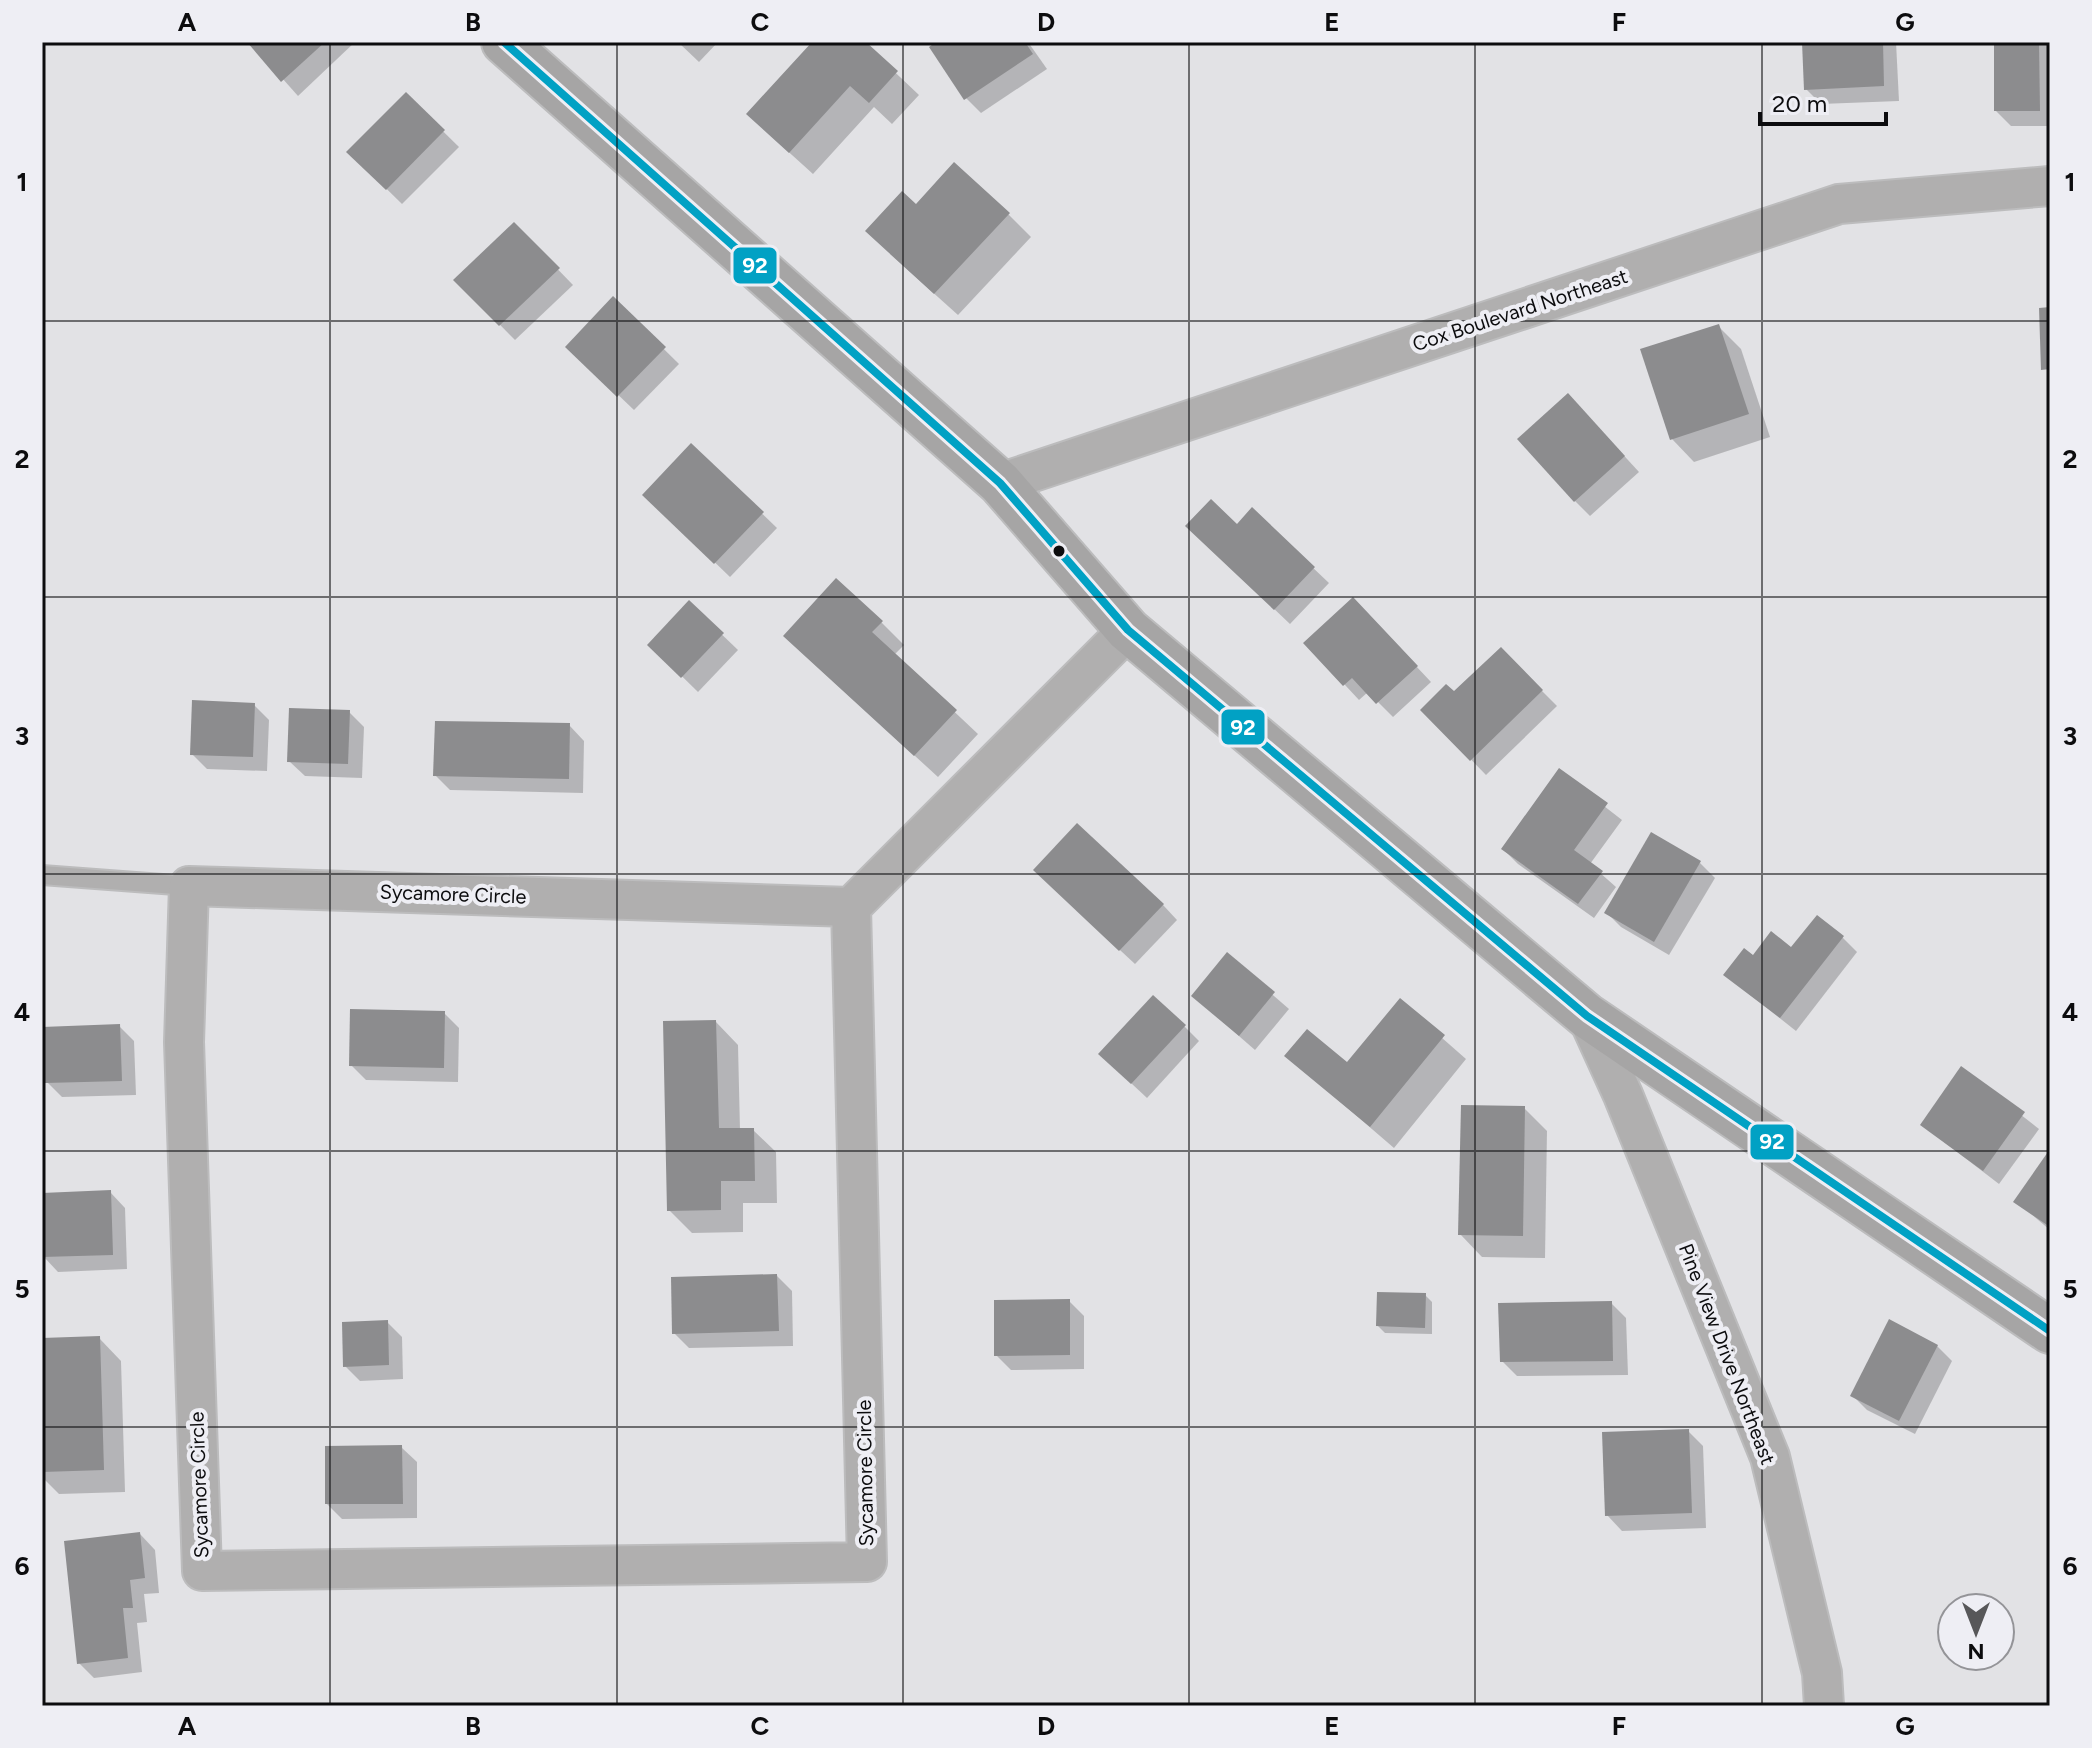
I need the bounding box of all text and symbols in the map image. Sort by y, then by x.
text: A [178,6,197,38]
text: B [465,6,481,38]
text: C [751,6,770,38]
text: D [1037,6,1055,38]
text: E [1324,6,1340,38]
text: F [1612,6,1626,38]
text: G [1895,6,1915,38]
scale bar [1760,76,1886,126]
text: 20 m [1772,89,1827,118]
text: 1 [17,166,27,198]
text: 1 [2065,166,2075,198]
line badge: 92 [732,246,778,285]
text: 92 [742,252,768,279]
street label: Cox Boulevard Northeast [1409,264,1631,356]
text: 2 [14,443,30,475]
text: 2 [2062,443,2078,475]
unlabelled marker [1051,543,1067,559]
line badge: 92 [1220,708,1266,746]
text: 92 [1230,714,1256,741]
text: 3 [15,720,29,752]
text: 3 [2063,720,2077,752]
street label: Sycamore Circle [379,879,527,909]
text: 4 [14,996,30,1028]
text: 4 [2062,996,2078,1028]
line badge: 92 [1749,1123,1795,1161]
text: 92 [1759,1128,1785,1155]
street label: Pine View Drive Northeast [1674,1240,1780,1468]
text: 5 [14,1273,30,1305]
text: 5 [2062,1273,2078,1305]
street label: Sycamore Circle [852,1399,878,1547]
street label: Sycamore Circle [184,1411,214,1559]
text: 6 [14,1550,30,1582]
text: 6 [2062,1550,2078,1582]
north arrow [1936,1592,2016,1672]
text: N [1967,1638,1985,1665]
text: A [178,1710,197,1742]
text: B [465,1710,481,1742]
text: C [751,1710,770,1742]
text: D [1037,1710,1055,1742]
text: E [1324,1710,1340,1742]
text: F [1612,1710,1626,1742]
text: G [1895,1710,1915,1742]

